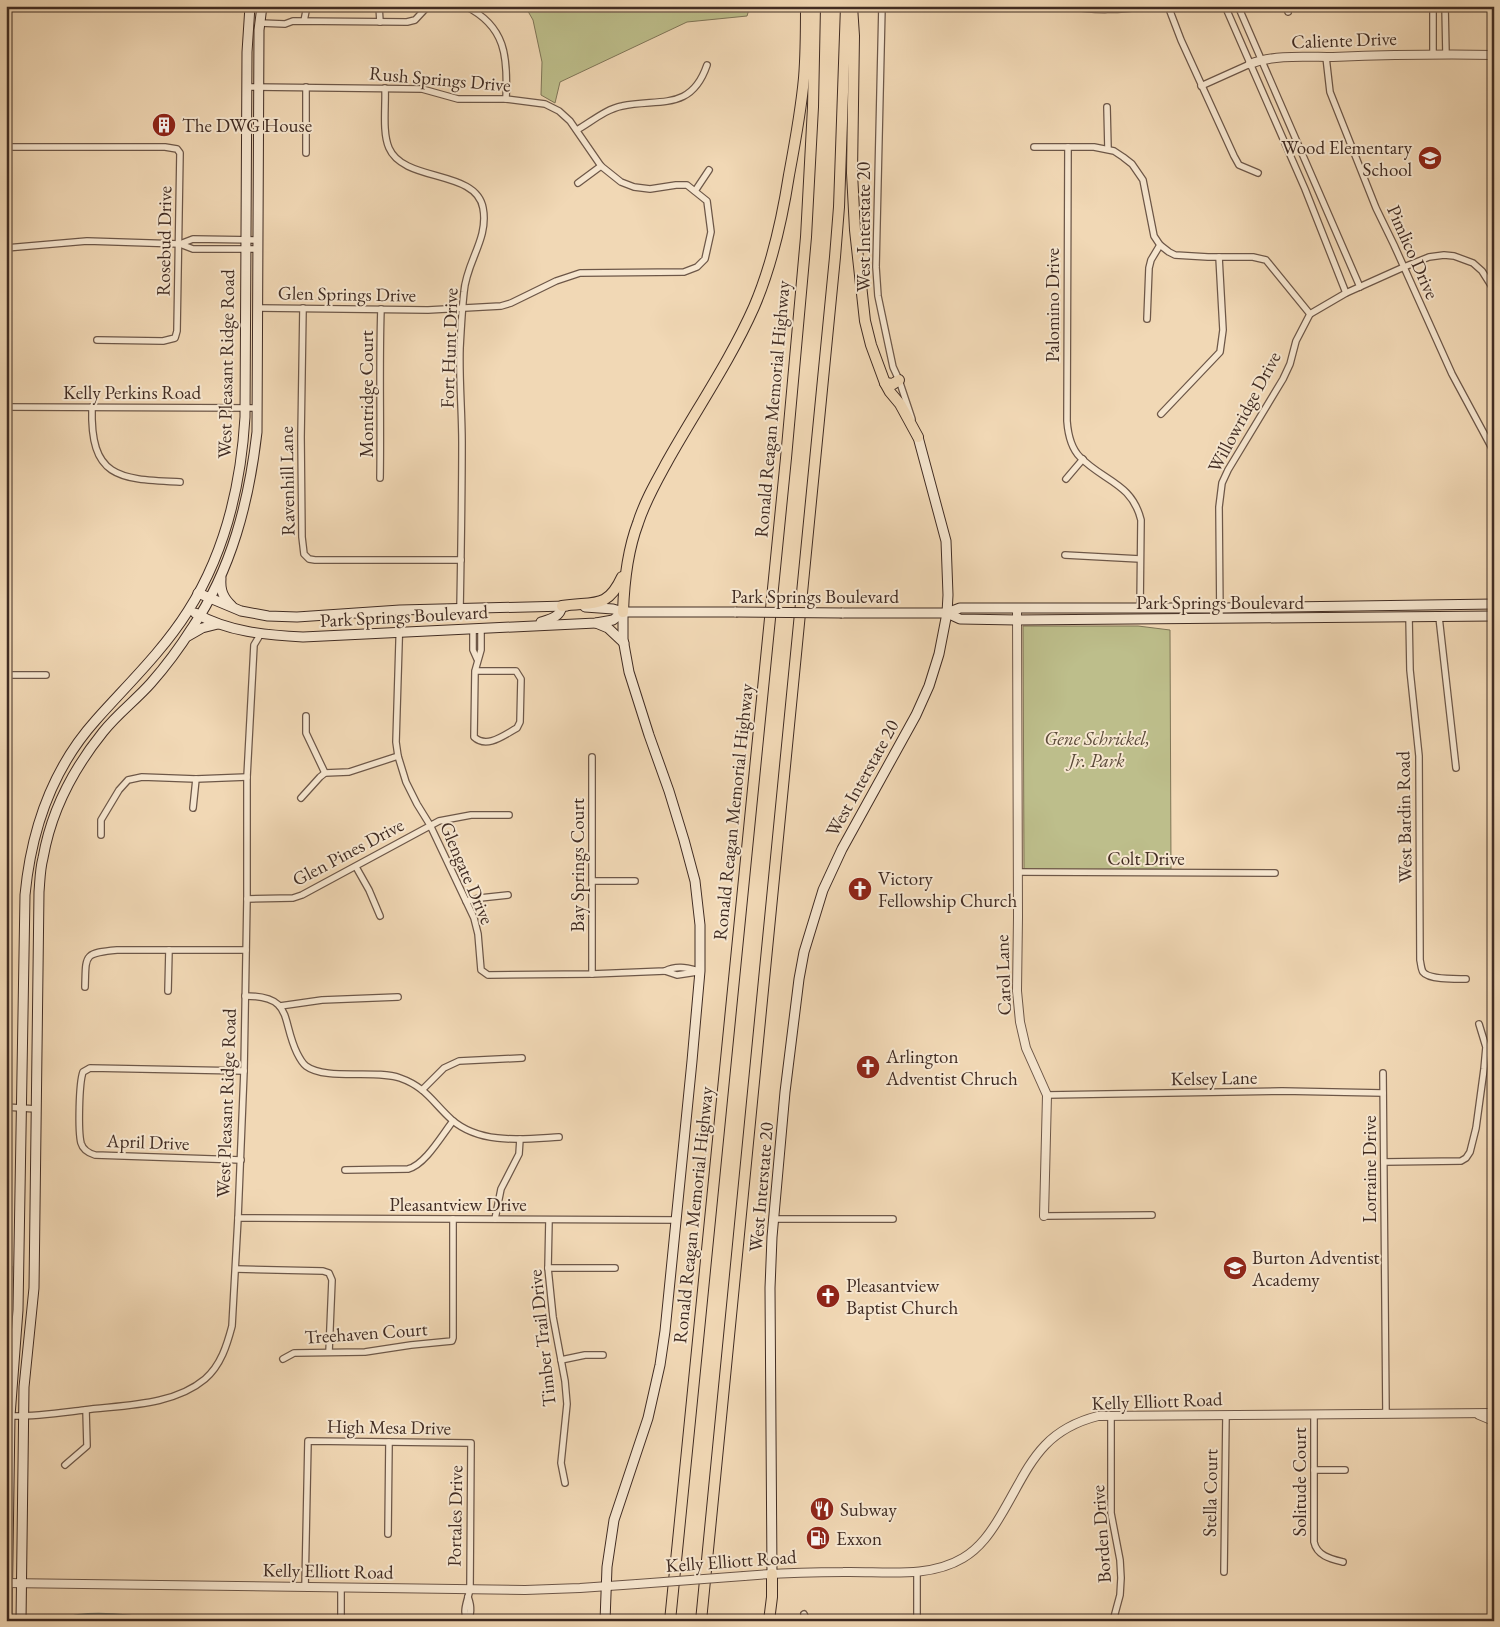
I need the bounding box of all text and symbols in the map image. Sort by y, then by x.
street label: Caliente Drive [1291,26,1397,54]
street label: Rush Springs Drive [368,60,512,98]
building icon: The DWG House [151,112,177,138]
place label: The DWG House [182,113,312,138]
place label: Wood Elementary School [1281,135,1413,182]
school or university icon: Wood Elementary School [1417,145,1443,171]
street label: West Interstate 20 [851,162,876,292]
street label: Rosebud Drive [151,186,177,296]
street label: Pimlico Drive [1381,201,1445,303]
street label: Palomino Drive [1040,248,1065,362]
street label: West Pleasant Ridge Road [212,269,240,459]
street label: Ronald Reagan Memorial Highway [748,279,796,539]
street label: Glen Springs Drive [278,280,416,308]
street label: Fort Hunt Drive [434,287,464,409]
street label: Montridge Court [354,330,379,458]
street label: Willowridge Drive [1202,347,1286,477]
street label: Kelly Perkins Road [63,380,201,405]
street label: Ravenhill Lane [274,426,300,536]
street label: Park Springs Boulevard [731,584,899,609]
street label: Park Springs Boulevard [1136,590,1304,615]
street label: Park Springs Boulevard [319,599,489,633]
street label: Ronald Reagan Memorial Highway [707,682,759,942]
street label: West Interstate 20 [820,715,904,841]
park label: Gene Schrickel, Jr. Park [1044,726,1150,773]
street label: West Bardin Road [1390,751,1418,883]
street label: Bay Springs Court [565,798,590,932]
street label: Glen Pines Drive [288,812,408,892]
street label: Glengate Drive [434,818,500,928]
street label: Colt Drive [1107,846,1185,871]
place label: Victory Fellowship Church [878,866,1017,913]
church icon: Victory Fellowship Church [847,876,873,902]
street label: Carol Lane [989,934,1017,1016]
street label: West Pleasant Ridge Road [210,1008,242,1198]
place label: Arlington Adventist Chruch [885,1044,1018,1091]
church icon: Arlington Adventist Chruch [855,1054,881,1080]
street label: Kelsey Lane [1170,1065,1258,1091]
street label: Ronald Reagan Memorial Highway [667,1085,719,1345]
street label: Lorraine Drive [1357,1115,1382,1223]
street label: West Interstate 20 [743,1121,779,1253]
street label: April Drive [105,1128,190,1156]
street label: Pleasantview Drive [389,1192,527,1217]
place label: Burton Adventist Academy [1251,1245,1380,1292]
school or university icon: Burton Adventist Academy [1222,1255,1248,1281]
street label: Timber Trail Drive [522,1268,562,1408]
place label: Pleasantview Baptist Church [846,1273,958,1320]
church icon: Pleasantview Baptist Church [815,1283,841,1309]
street label: Treehaven Court [304,1316,428,1350]
street label: Kelly Elliott Road [1091,1386,1223,1416]
street label: High Mesa Drive [327,1413,451,1441]
street label: Solitude Court [1287,1427,1312,1537]
street label: Stella Court [1197,1449,1223,1537]
street label: Portales Drive [442,1465,468,1567]
street label: Borden Drive [1085,1484,1117,1584]
restaurant icon: Subway [809,1496,835,1522]
place label: Subway [840,1497,897,1522]
fuel station icon: Exxon [805,1525,831,1551]
place label: Exxon [836,1526,882,1551]
street label: Kelly Elliott Road [665,1544,798,1578]
street label: Kelly Elliott Road [262,1557,394,1585]

